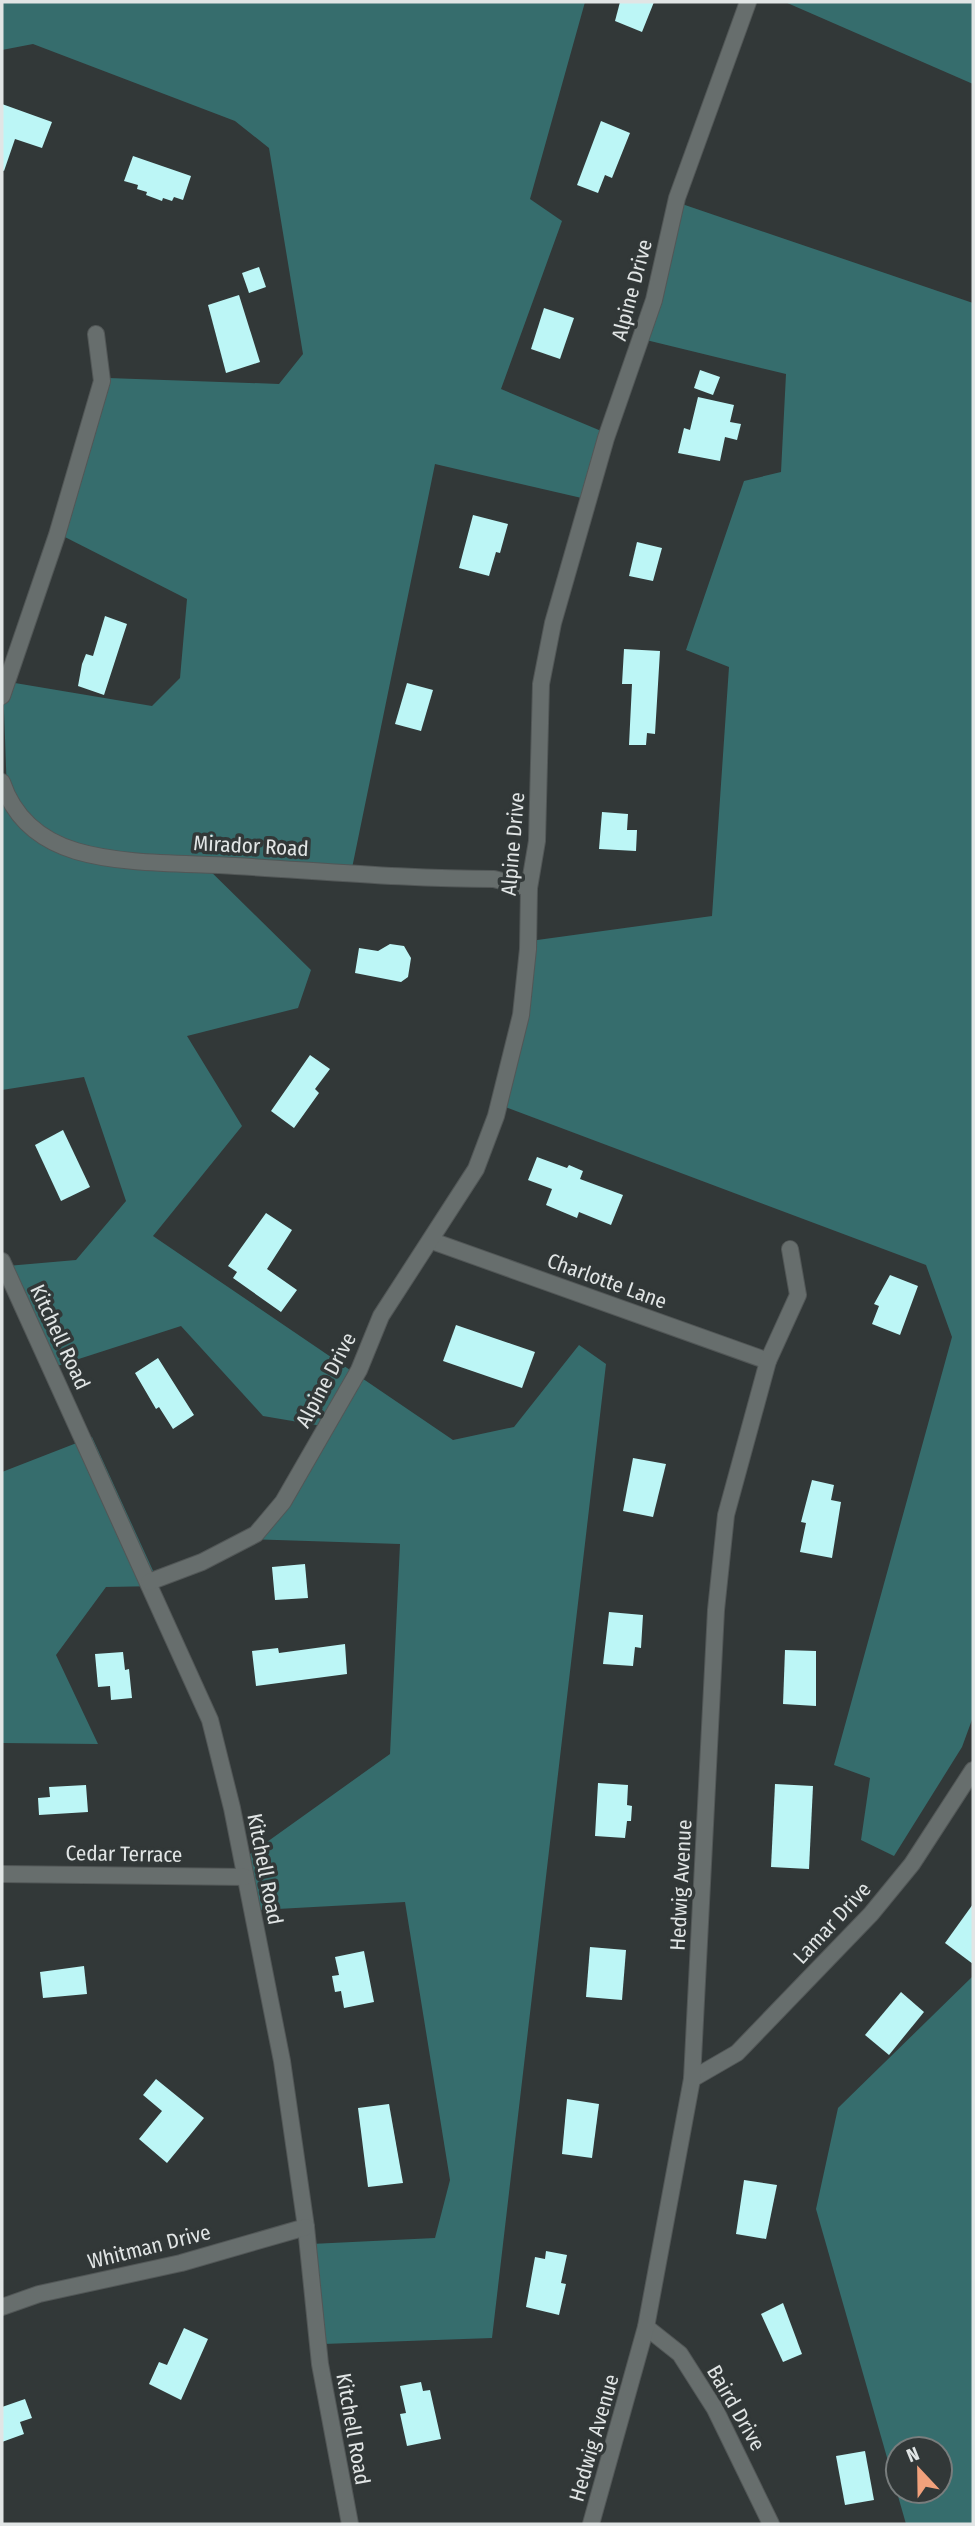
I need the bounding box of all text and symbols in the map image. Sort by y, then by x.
street label: Alpine Drive [606,236,658,344]
street label: Alpine Drive [496,791,530,897]
street label: Mirador Road [193,830,309,862]
street label: Charlotte Lane [544,1247,670,1315]
street label: Kitchell Road [24,1280,96,1394]
street label: Alpine Drive [290,1328,362,1432]
street label: Kitchell Road [241,1811,289,1927]
street label: Hedwig Avenue [665,1819,697,1951]
street label: Cedar Terrace [65,1840,183,1868]
street label: Lamar Drive [788,1877,876,1969]
street label: Whitman Drive [85,2219,213,2275]
street label: Baird Drive [701,2361,771,2455]
street label: Kitchell Road [330,2371,376,2487]
street label: Hedwig Avenue [563,2371,625,2505]
north arrow [884,2435,954,2505]
text: N [903,2442,922,2467]

